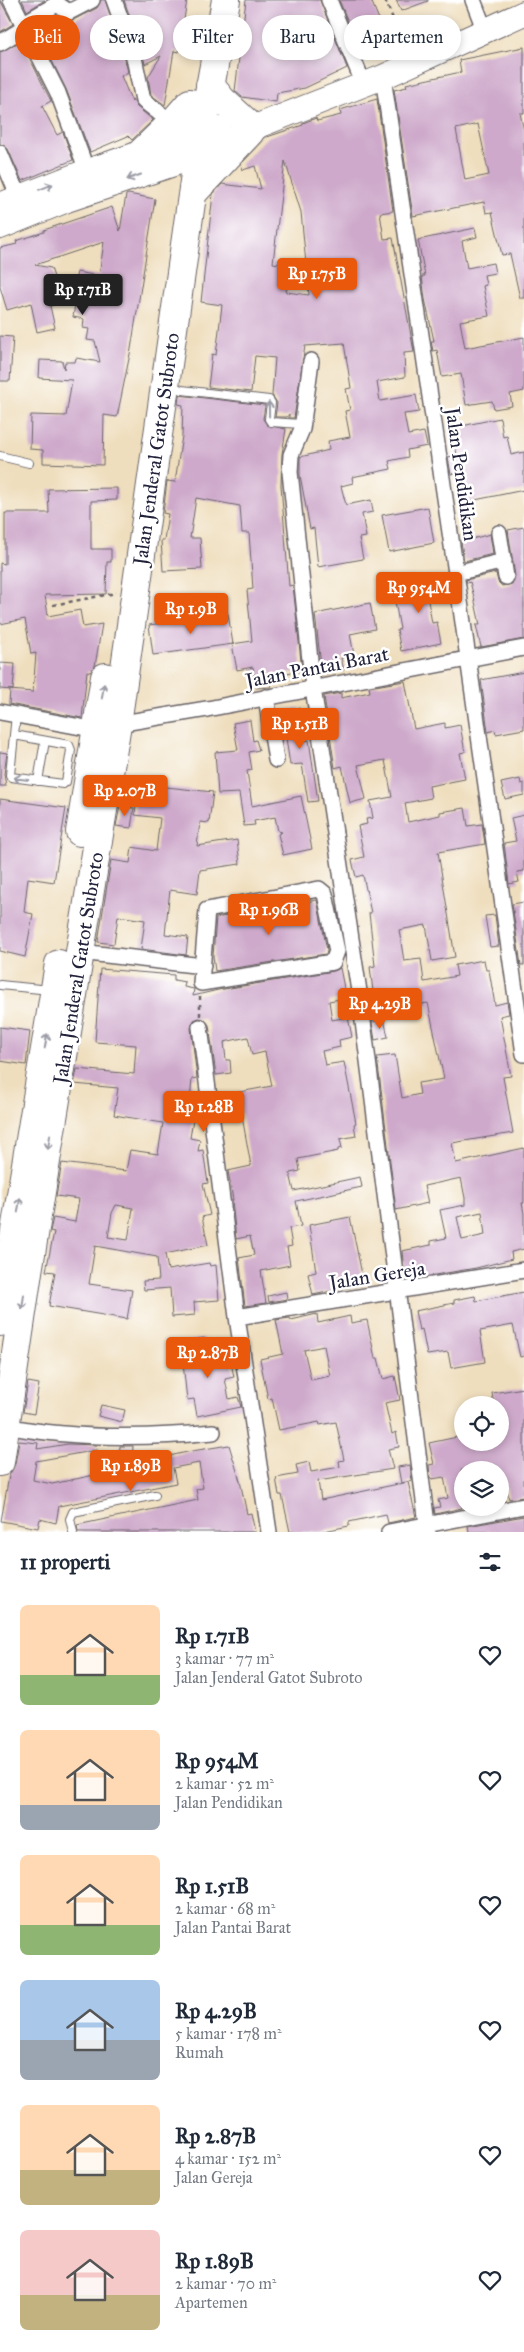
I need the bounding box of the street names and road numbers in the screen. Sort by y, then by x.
street label: Jalan Jenderal Gatot Subroto [128,331,185,569]
street label: Jalan Pendidikan [439,404,483,543]
street label: Jalan Pantai Barat [241,641,391,694]
street label: Jalan Jenderal Gatot Subroto [47,850,109,1088]
street label: Jalan Gereja [325,1255,427,1296]

